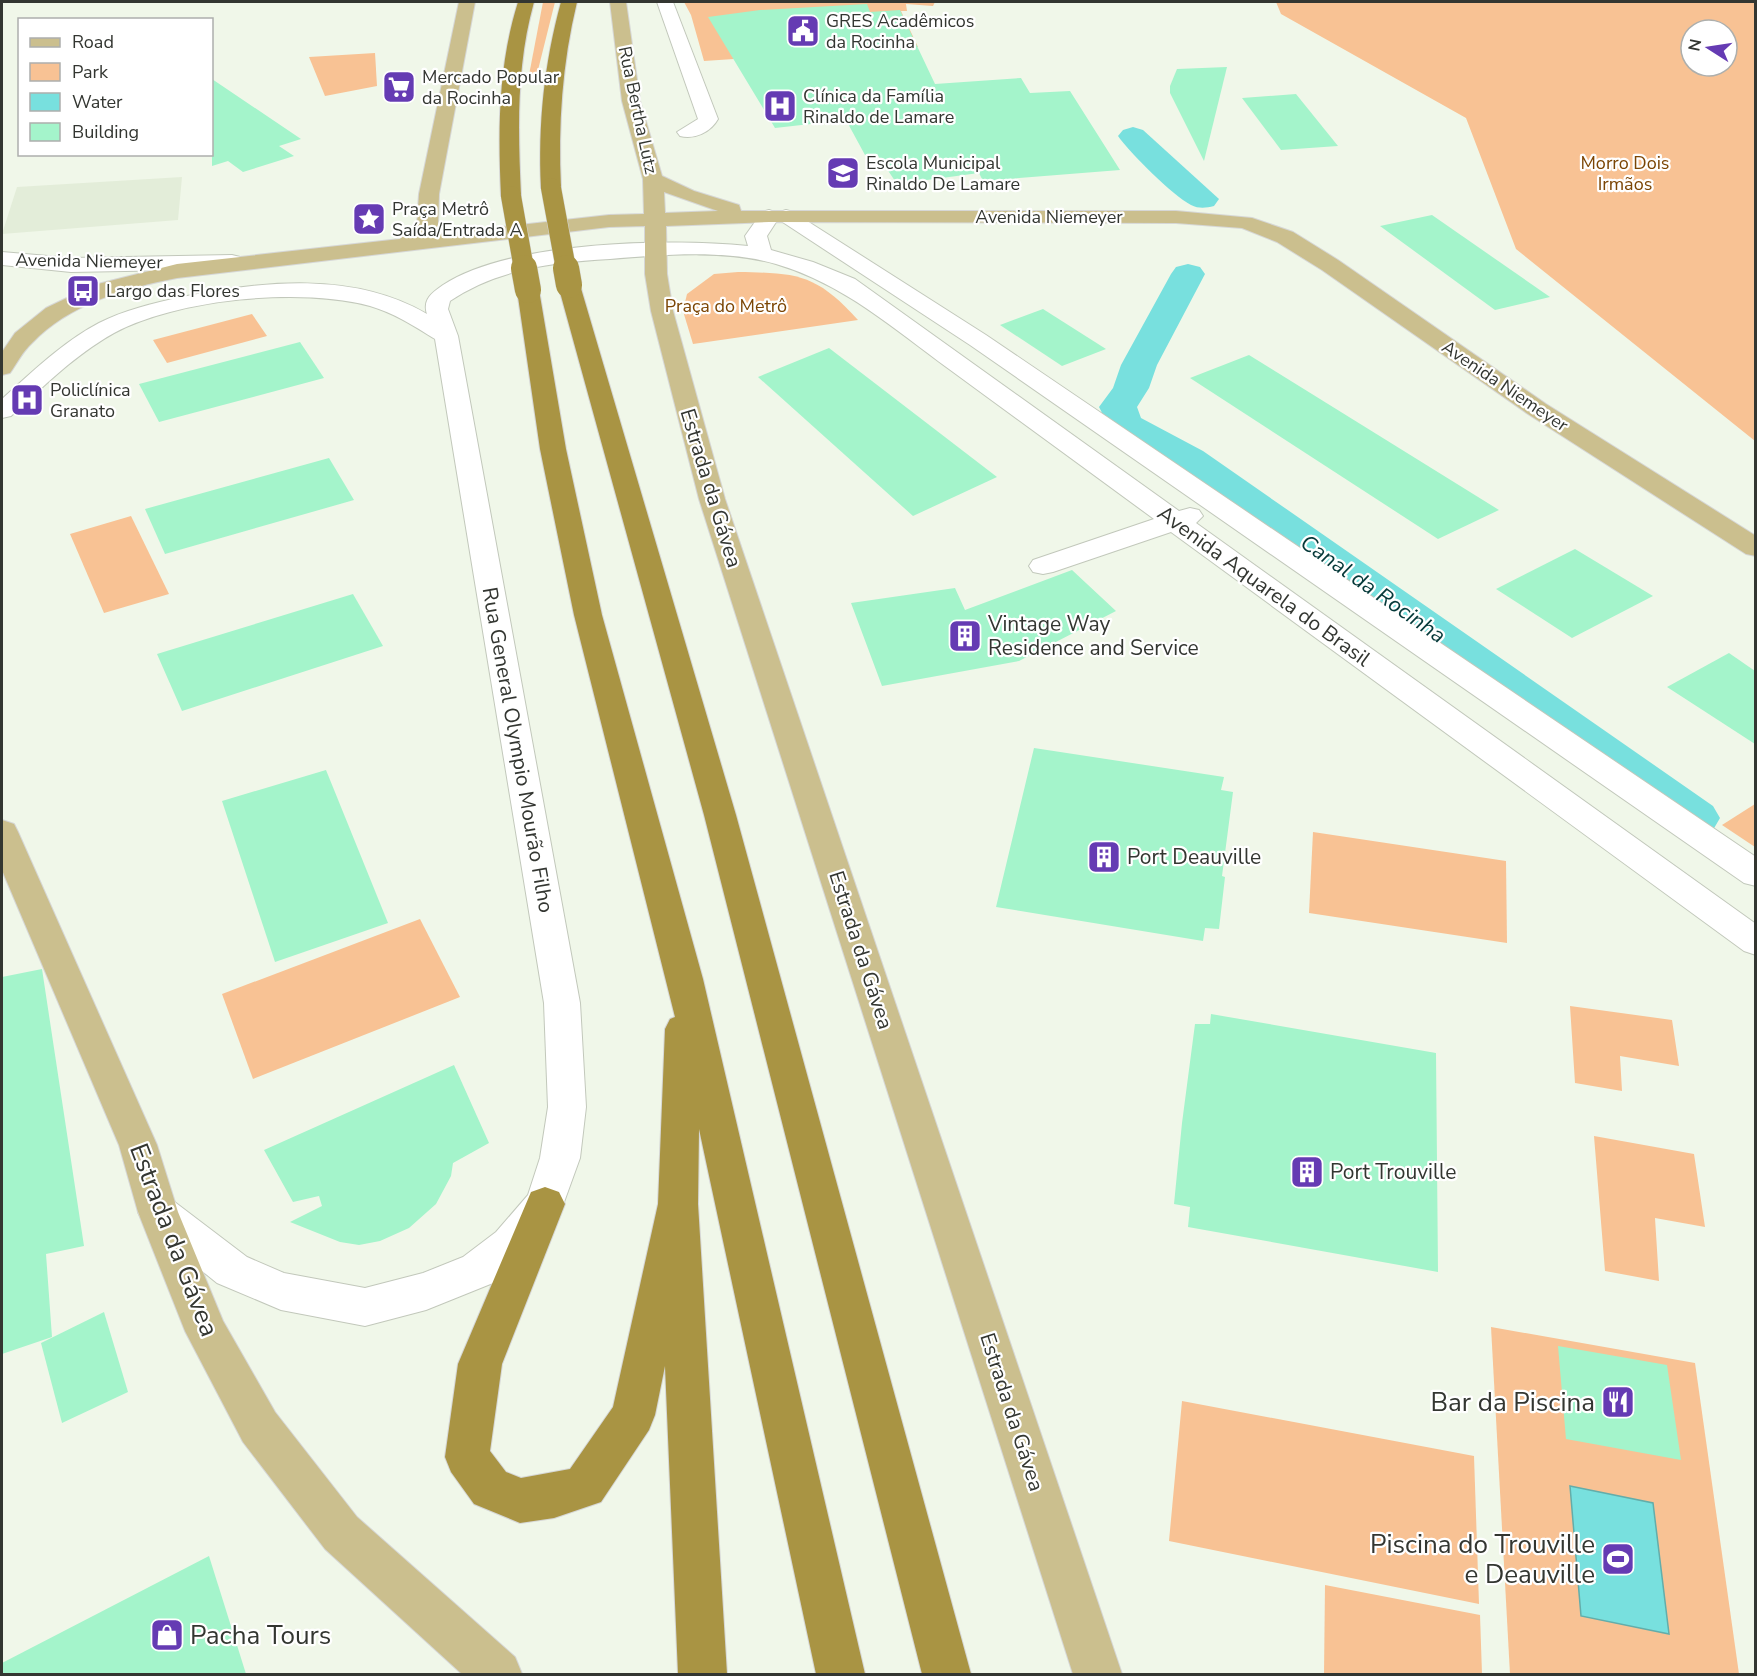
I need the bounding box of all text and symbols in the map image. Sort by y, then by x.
place label: GRES Acadêmicos da Rocinha [826,9,974,54]
public building icon: GRES Acadêmicos da Rocinha [785,13,821,49]
legend [18,18,213,156]
north arrow [1679,18,1739,78]
text: Road [72,30,114,54]
text: N [1683,37,1707,53]
street label: Rua Bertha Lutz [613,44,663,176]
text: Park [72,60,109,84]
place label: Mercado Popular da Rocinha [422,65,560,110]
supermarket icon: Mercado Popular da Rocinha [381,69,417,105]
place label: Clínica da Família Rinaldo de Lamare [803,84,954,129]
hospital icon: Clínica da Família Rinaldo de Lamare [762,88,798,124]
text: Water [72,90,123,114]
text: Building [72,120,139,144]
place label: Escola Municipal Rinaldo De Lamare [866,151,1020,196]
park label: Morro Dois Irmãos [1580,151,1670,196]
school or university icon: Escola Municipal Rinaldo De Lamare [825,155,861,191]
place label: Praça Metrô Saída/Entrada A [392,197,523,242]
place icon: Praça Metrô Saída/Entrada A [351,201,387,237]
street label: Avenida Niemeyer [975,205,1123,229]
street label: Avenida Niemeyer [15,248,164,274]
bus stop icon: Largo das Flores [65,273,101,309]
place label: Largo das Flores [106,279,240,303]
park label: Praça do Metrô [665,294,787,318]
street label: Avenida Niemeyer [1437,335,1573,437]
place label: Policlínica Granato [50,378,131,423]
hospital icon: Policlínica Granato [9,382,45,418]
street label: Estrada da Gávea [674,405,748,571]
street label: Avenida Aquarela do Brasil [1152,499,1377,673]
water label: Canal da Rocinha [1294,528,1452,650]
street label: Rua General Olympio Mourão Filho [476,585,560,915]
place label: Vintage Way Residence and Service [987,610,1199,662]
building icon: Vintage Way Residence and Service [947,618,983,654]
building icon: Port Deauville [1086,839,1122,875]
place label: Port Deauville [1127,843,1261,871]
street label: Estrada da Gávea [822,867,900,1033]
street label: Estrada da Gávea [121,1139,227,1341]
building icon: Port Trouville [1289,1154,1325,1190]
place label: Port Trouville [1330,1158,1456,1186]
street label: Estrada da Gávea [973,1329,1051,1495]
restaurant icon: Bar da Piscina [1600,1384,1636,1420]
place label: Bar da Piscina [1430,1385,1595,1420]
place label: Piscina do Trouville e Deauville [1370,1527,1595,1592]
sports icon: Piscina do Trouville e Deauville [1600,1541,1636,1577]
shop icon: Pacha Tours [149,1617,185,1653]
place label: Pacha Tours [190,1618,331,1653]

